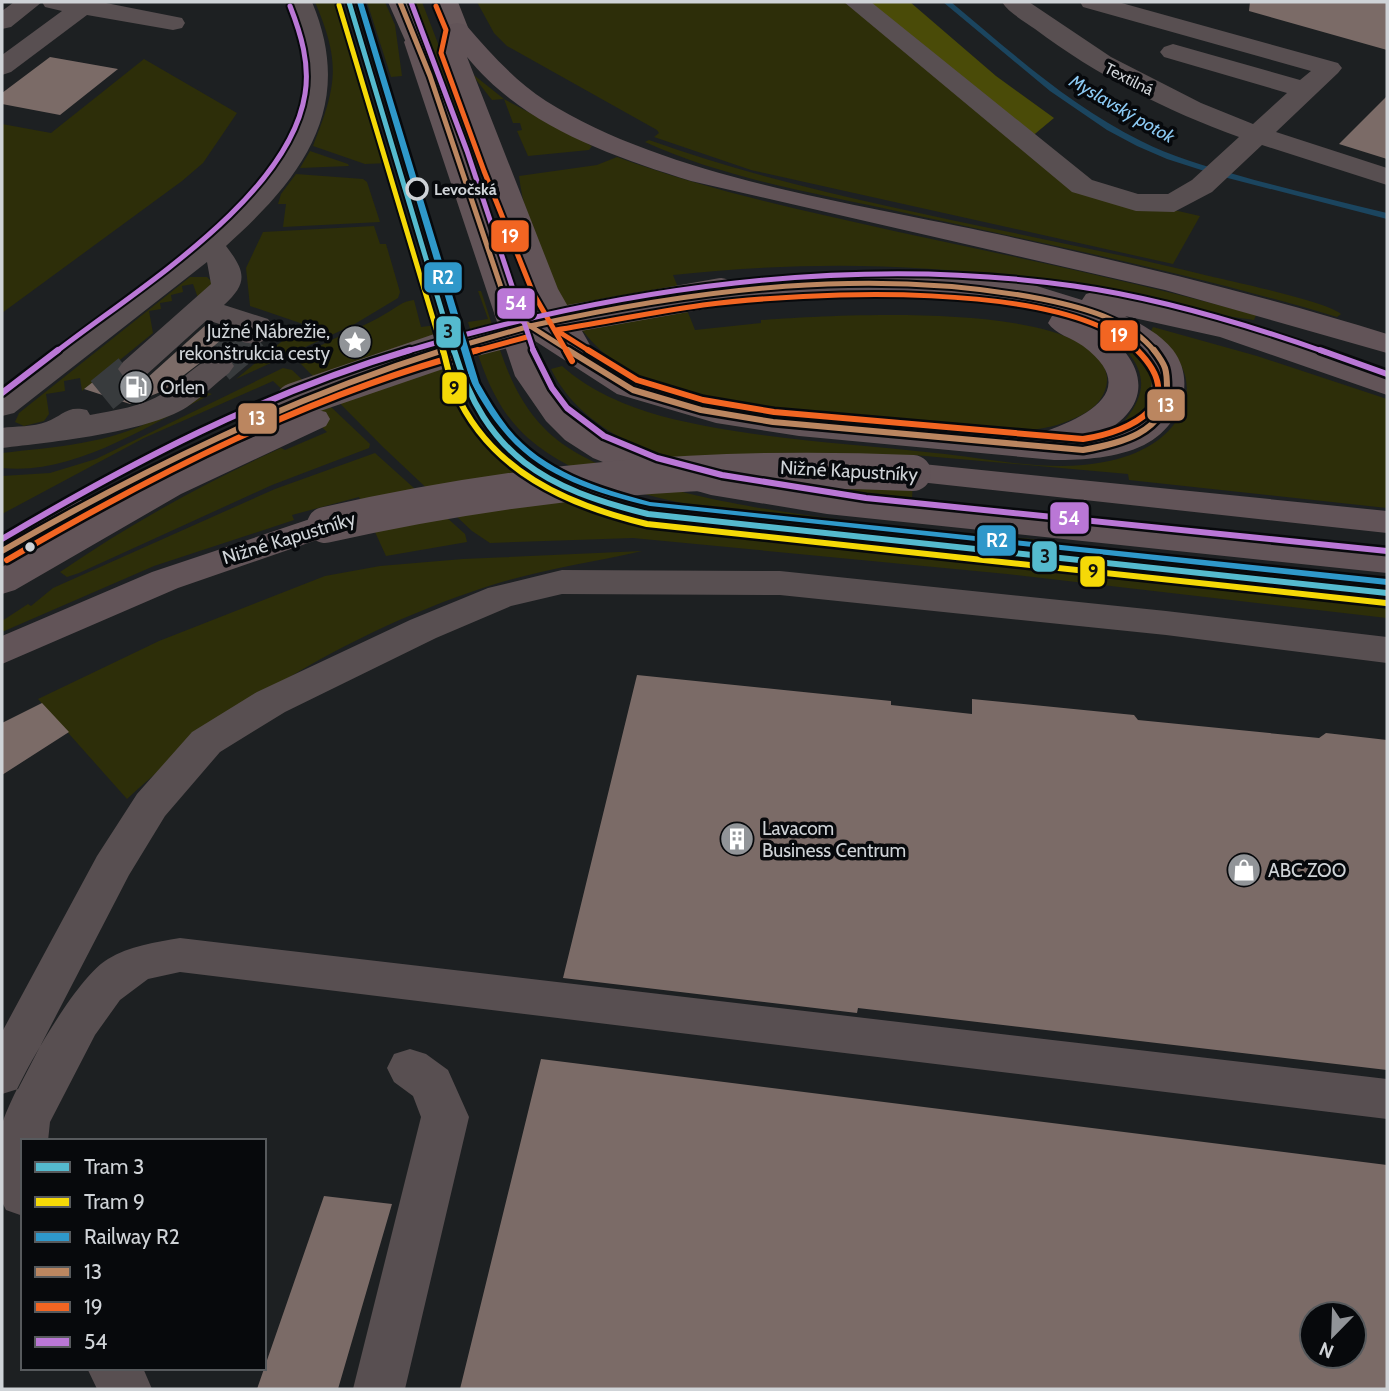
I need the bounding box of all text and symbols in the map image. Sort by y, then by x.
street label: Textilná [1101,59,1157,99]
water label: Myslavský potok [1065,70,1180,149]
marker: Levočská [406,178,428,200]
place label: Levočská [434,180,497,199]
line badge: 19 [490,219,530,253]
text: 19 [501,225,519,248]
line badge: R2 [423,261,463,294]
text: R2 [432,266,454,289]
line badge: 54 [496,287,536,320]
text: 54 [505,292,527,315]
line badge: 3 [435,315,462,349]
line badge: 19 [1099,319,1139,352]
place label: Južné Nábrežie, rekonštrukcia cesty [179,320,330,365]
text: 3 [443,320,453,343]
place icon: Južné Nábrežie, rekonštrukcia cesty [336,323,374,361]
text: 19 [1110,324,1128,347]
fuel station icon: Orlen [117,368,155,406]
line badge: 9 [441,371,468,405]
place label: Orlen [160,376,205,399]
text: 9 [449,377,459,400]
line badge: 13 [1146,388,1186,422]
text: 13 [1157,394,1175,417]
line badge: 13 [237,402,278,435]
text: 13 [248,407,266,430]
street label: Nižné Kapustníky [779,456,919,486]
line badge: 54 [1049,501,1090,535]
street label: Nižné Kapustníky [220,507,359,569]
text: 54 [1058,507,1080,530]
line badge: R2 [976,524,1017,557]
text: R2 [986,529,1008,552]
unlabelled marker [23,540,37,554]
line badge: 3 [1031,540,1058,573]
text: 3 [1040,545,1050,568]
line badge: 9 [1079,555,1106,588]
text: 9 [1088,560,1098,583]
place label: Lavacom Business Centrum [762,817,906,862]
building icon: Lavacom Business Centrum [718,820,756,858]
shop icon: ABC ZOO [1225,851,1263,889]
place label: ABC ZOO [1268,859,1346,882]
legend [21,1139,266,1370]
text: Tram 3 [84,1154,144,1179]
text: Tram 9 [84,1189,145,1214]
text: Railway R2 [84,1224,180,1249]
text: 13 [84,1259,102,1284]
text: 19 [84,1294,103,1319]
north arrow [1298,1300,1368,1370]
text: 54 [84,1329,108,1354]
text: N [1316,1337,1337,1363]

